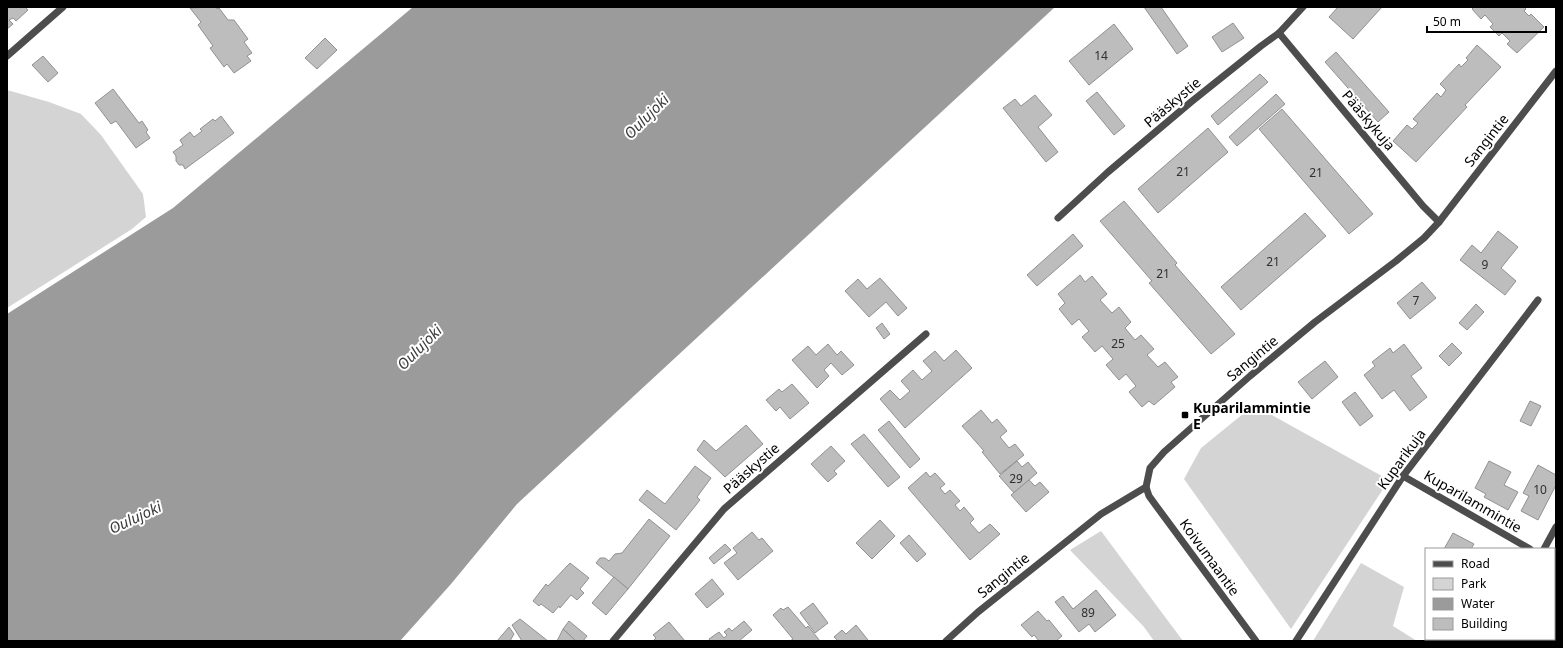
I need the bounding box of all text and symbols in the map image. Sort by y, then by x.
scale bar [1427,8,1546,34]
text: 50 m [1433,13,1461,30]
house number: 14 [1094,47,1108,64]
street label: Pääskystie [1140,73,1205,131]
street label: Pääskykuja [1338,86,1400,154]
water label: Oulujoki [619,88,674,143]
street label: Sangintie [1460,110,1513,170]
house number: 21 [1176,163,1190,180]
house number: 21 [1309,164,1323,181]
house number: 21 [1266,253,1280,270]
house number: 9 [1482,256,1489,273]
house number: 21 [1156,265,1170,282]
house number: 7 [1413,292,1420,309]
water label: Oulujoki [392,319,447,374]
street label: Sangintie [1222,331,1282,385]
house number: 25 [1111,335,1125,352]
place label: Kuparilammintie E [1193,398,1311,433]
marker: Kuparilammintie E [1180,410,1190,420]
street label: Kuparikuja [1373,425,1429,493]
street label: Pääskystie [719,438,783,498]
street label: Kuparilammintie [1421,465,1525,537]
house number: 29 [1009,470,1023,487]
house number: 10 [1533,481,1547,498]
water label: Oulujoki [106,496,165,538]
street label: Koivumaantie [1176,515,1244,599]
street label: Sangintie [973,548,1033,602]
legend [1425,548,1555,640]
text: Road [1461,555,1490,572]
text: Park [1461,575,1487,592]
text: Water [1461,595,1495,612]
house number: 89 [1081,604,1095,621]
text: Building [1461,615,1508,632]

